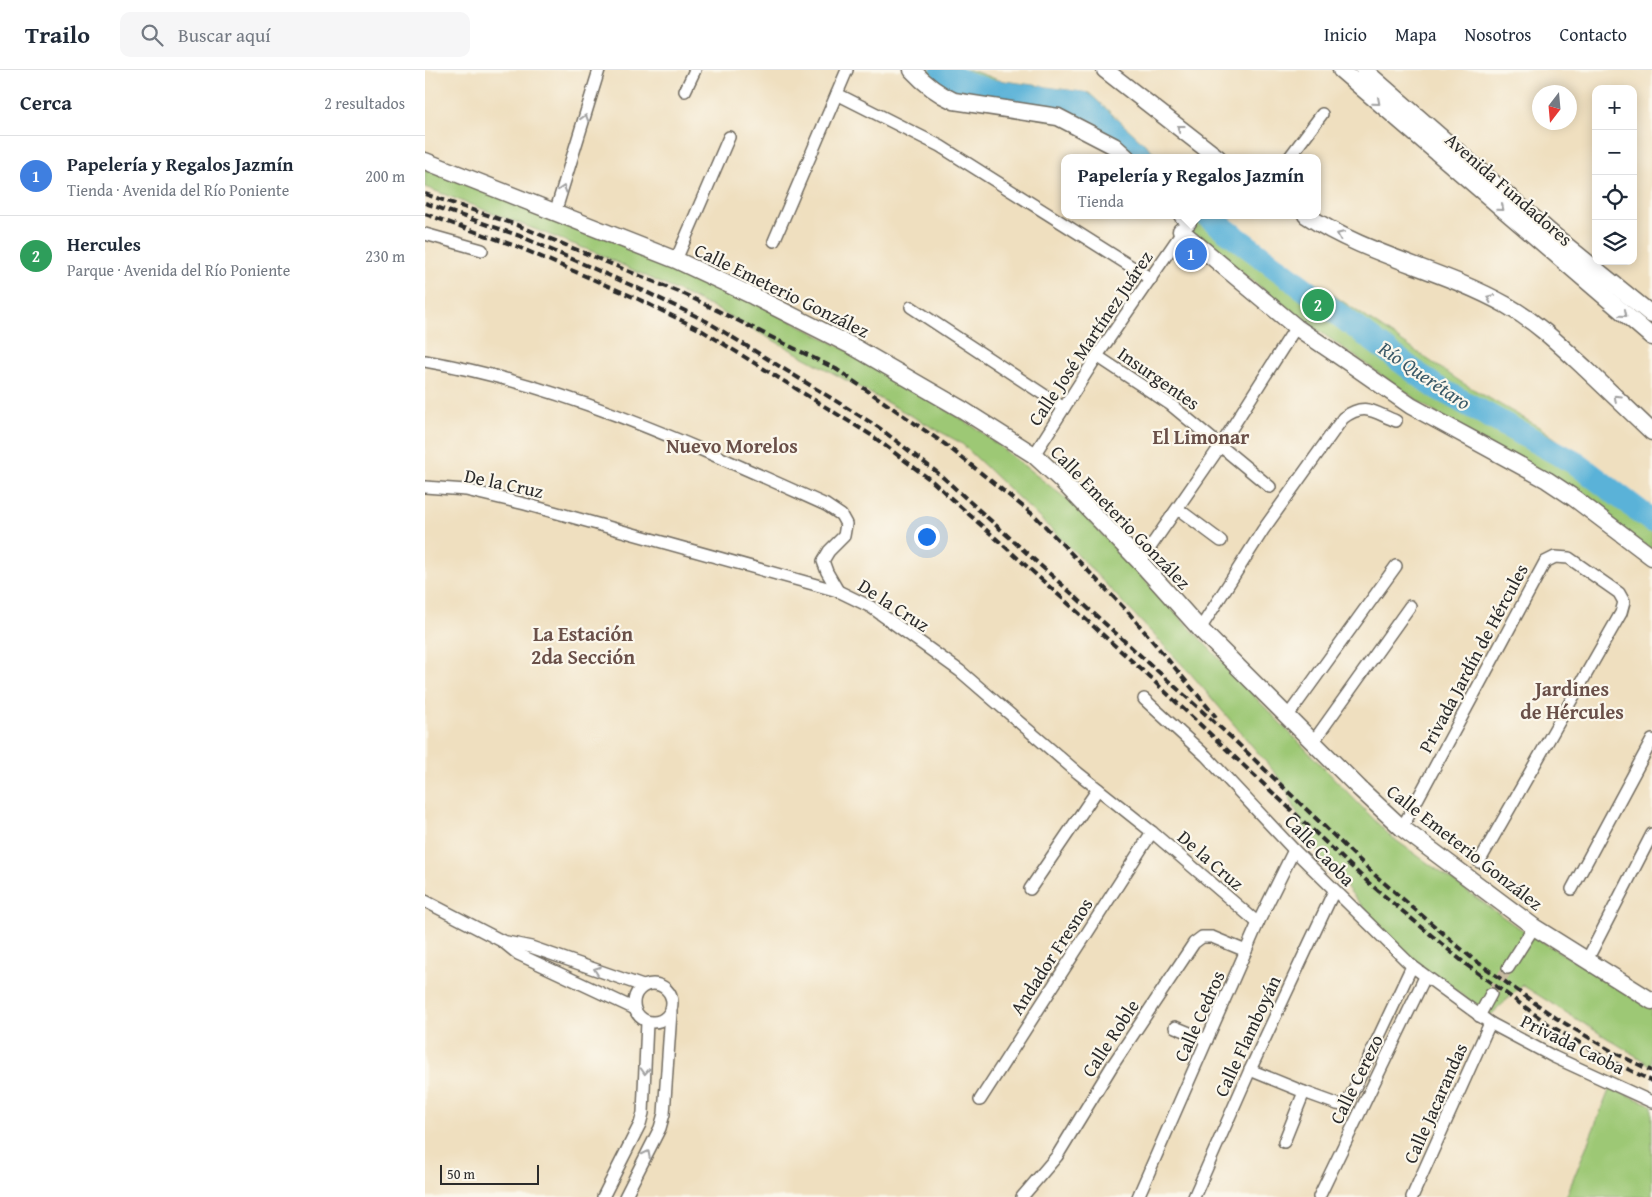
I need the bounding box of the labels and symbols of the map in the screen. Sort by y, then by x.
north arrow [1532,85,1577,130]
one-way arrow [1372,97,1381,106]
one-way arrow [579,114,589,123]
one-way arrow [1177,125,1186,133]
street label: Avenida Fundadores [1439,126,1579,252]
one-way arrow [557,185,567,194]
one-way arrow [1495,203,1504,212]
one-way arrow [1336,231,1345,242]
pin: 1 [1175,235,1207,273]
street label: Calle Emeterio González [690,236,874,344]
street label: Calle José Martínez Juárez [1021,245,1159,431]
pin: 2 [1302,286,1334,324]
one-way arrow [1486,293,1495,304]
one-way arrow [1619,308,1628,317]
water label: Río Querétaro [1373,333,1477,417]
street label: Insurgentes [1112,339,1206,417]
one-way arrow [1613,395,1622,404]
district label: El Limonar [1153,422,1249,451]
district label: Nuevo Morelos [666,431,798,460]
street label: Calle Emeterio González [1045,438,1197,596]
street label: De la Cruz [462,461,546,505]
your location [914,524,940,550]
street label: Privada Jardín de Hércules [1411,559,1535,757]
street label: De la Cruz [853,572,935,638]
district label: La Estación 2da Sección [531,619,635,671]
district label: Jardines de Hércules [1520,674,1624,726]
street label: Calle Emeterio González [1381,777,1549,917]
street label: Calle Caoba [1278,808,1362,892]
street label: De la Cruz [1172,823,1250,897]
street label: Andador Fresnos [1003,892,1099,1020]
one-way arrow [593,966,602,976]
street label: Calle Cedros [1166,966,1232,1066]
street label: Calle Flamboyán [1207,971,1287,1101]
street label: Calle Roble [1074,993,1146,1082]
street label: Privada Caoba [1516,1007,1630,1081]
street label: Calle Cerezo [1322,1029,1390,1129]
street label: Calle Jacarandas [1396,1038,1474,1168]
one-way arrow [639,1067,650,1075]
one-way arrow [641,1150,651,1159]
scale bar [440,1162,539,1185]

